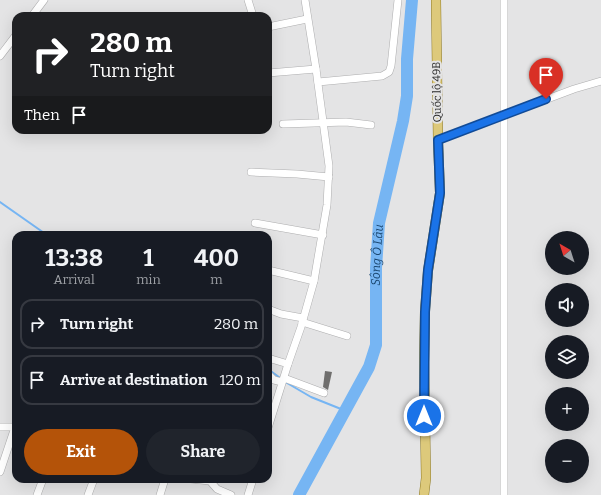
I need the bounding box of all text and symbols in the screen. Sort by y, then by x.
text: 280 m [90,26,172,59]
icon: right [24,28,76,80]
pin [529,58,563,99]
text: Turn right [90,60,175,82]
street label: Quốc lộ 49B [429,61,444,123]
icon: arrive [535,64,557,86]
icon: arrive [68,104,90,126]
text: Then [24,106,60,124]
water label: Sông Ô Lâu [368,224,386,286]
north arrow [545,231,589,275]
map controls [545,231,589,483]
text: 13:38 [45,244,103,272]
text: 1 [143,244,154,272]
text: 400 [194,244,239,272]
text: Arrival [54,272,95,287]
text: min [136,272,161,287]
text: m [210,272,223,287]
button: sound [545,283,589,327]
icon: right [26,313,48,335]
text: Turn right [60,315,133,333]
text: 280 m [214,315,258,333]
button: layers [545,335,589,379]
icon: arrive [26,369,48,391]
text: Arrive at destination [60,371,207,389]
text: 120 m [219,371,261,389]
button: + [545,387,589,431]
position arrow [403,395,445,437]
button: Exit [24,429,138,475]
button: Share [146,429,260,475]
button: − [545,439,589,483]

